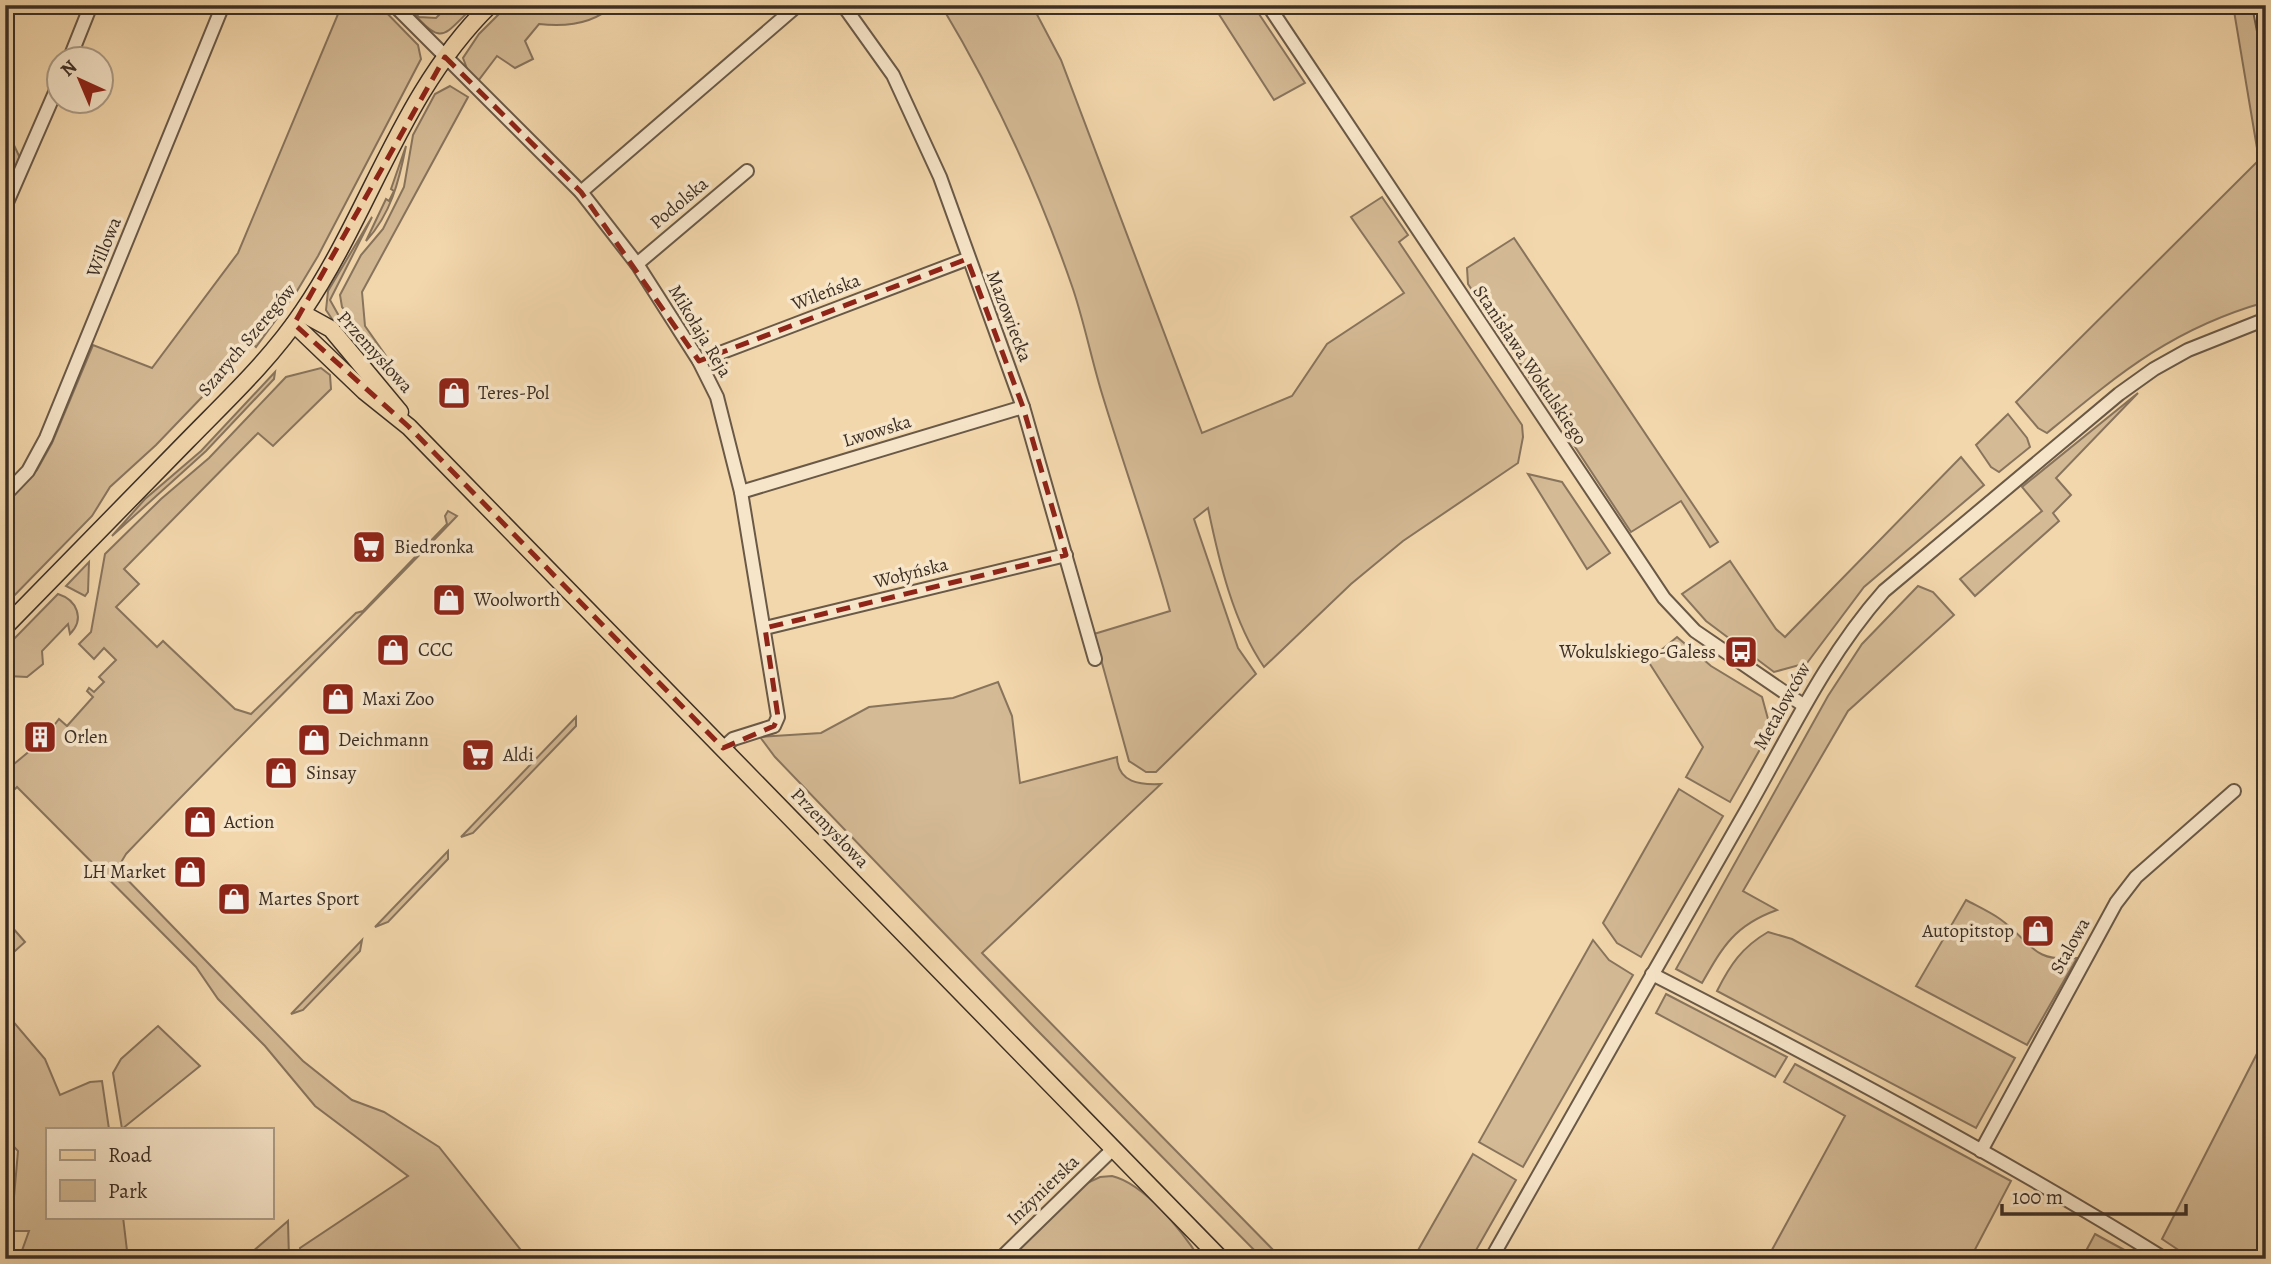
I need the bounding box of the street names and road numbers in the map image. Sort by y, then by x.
street label: Podolska [644,171,714,235]
street label: Willowa [80,213,128,282]
street label: Wileńska [787,267,864,317]
street label: Mazowiecka [980,267,1038,366]
street label: Szarych Szeregów [192,277,302,402]
street label: Mikołaja Reja [662,280,738,383]
street label: Stanisława Wokulskiego [1467,280,1593,450]
street label: Przemysłowa [331,305,419,399]
street label: Lwowska [839,408,915,454]
street label: Wołyńska [870,551,951,595]
street label: Metalowców [1747,657,1817,755]
street label: Przemysłowa [785,782,875,874]
street label: Stalowa [2044,913,2096,979]
street label: Inżynierska [1001,1149,1085,1231]

